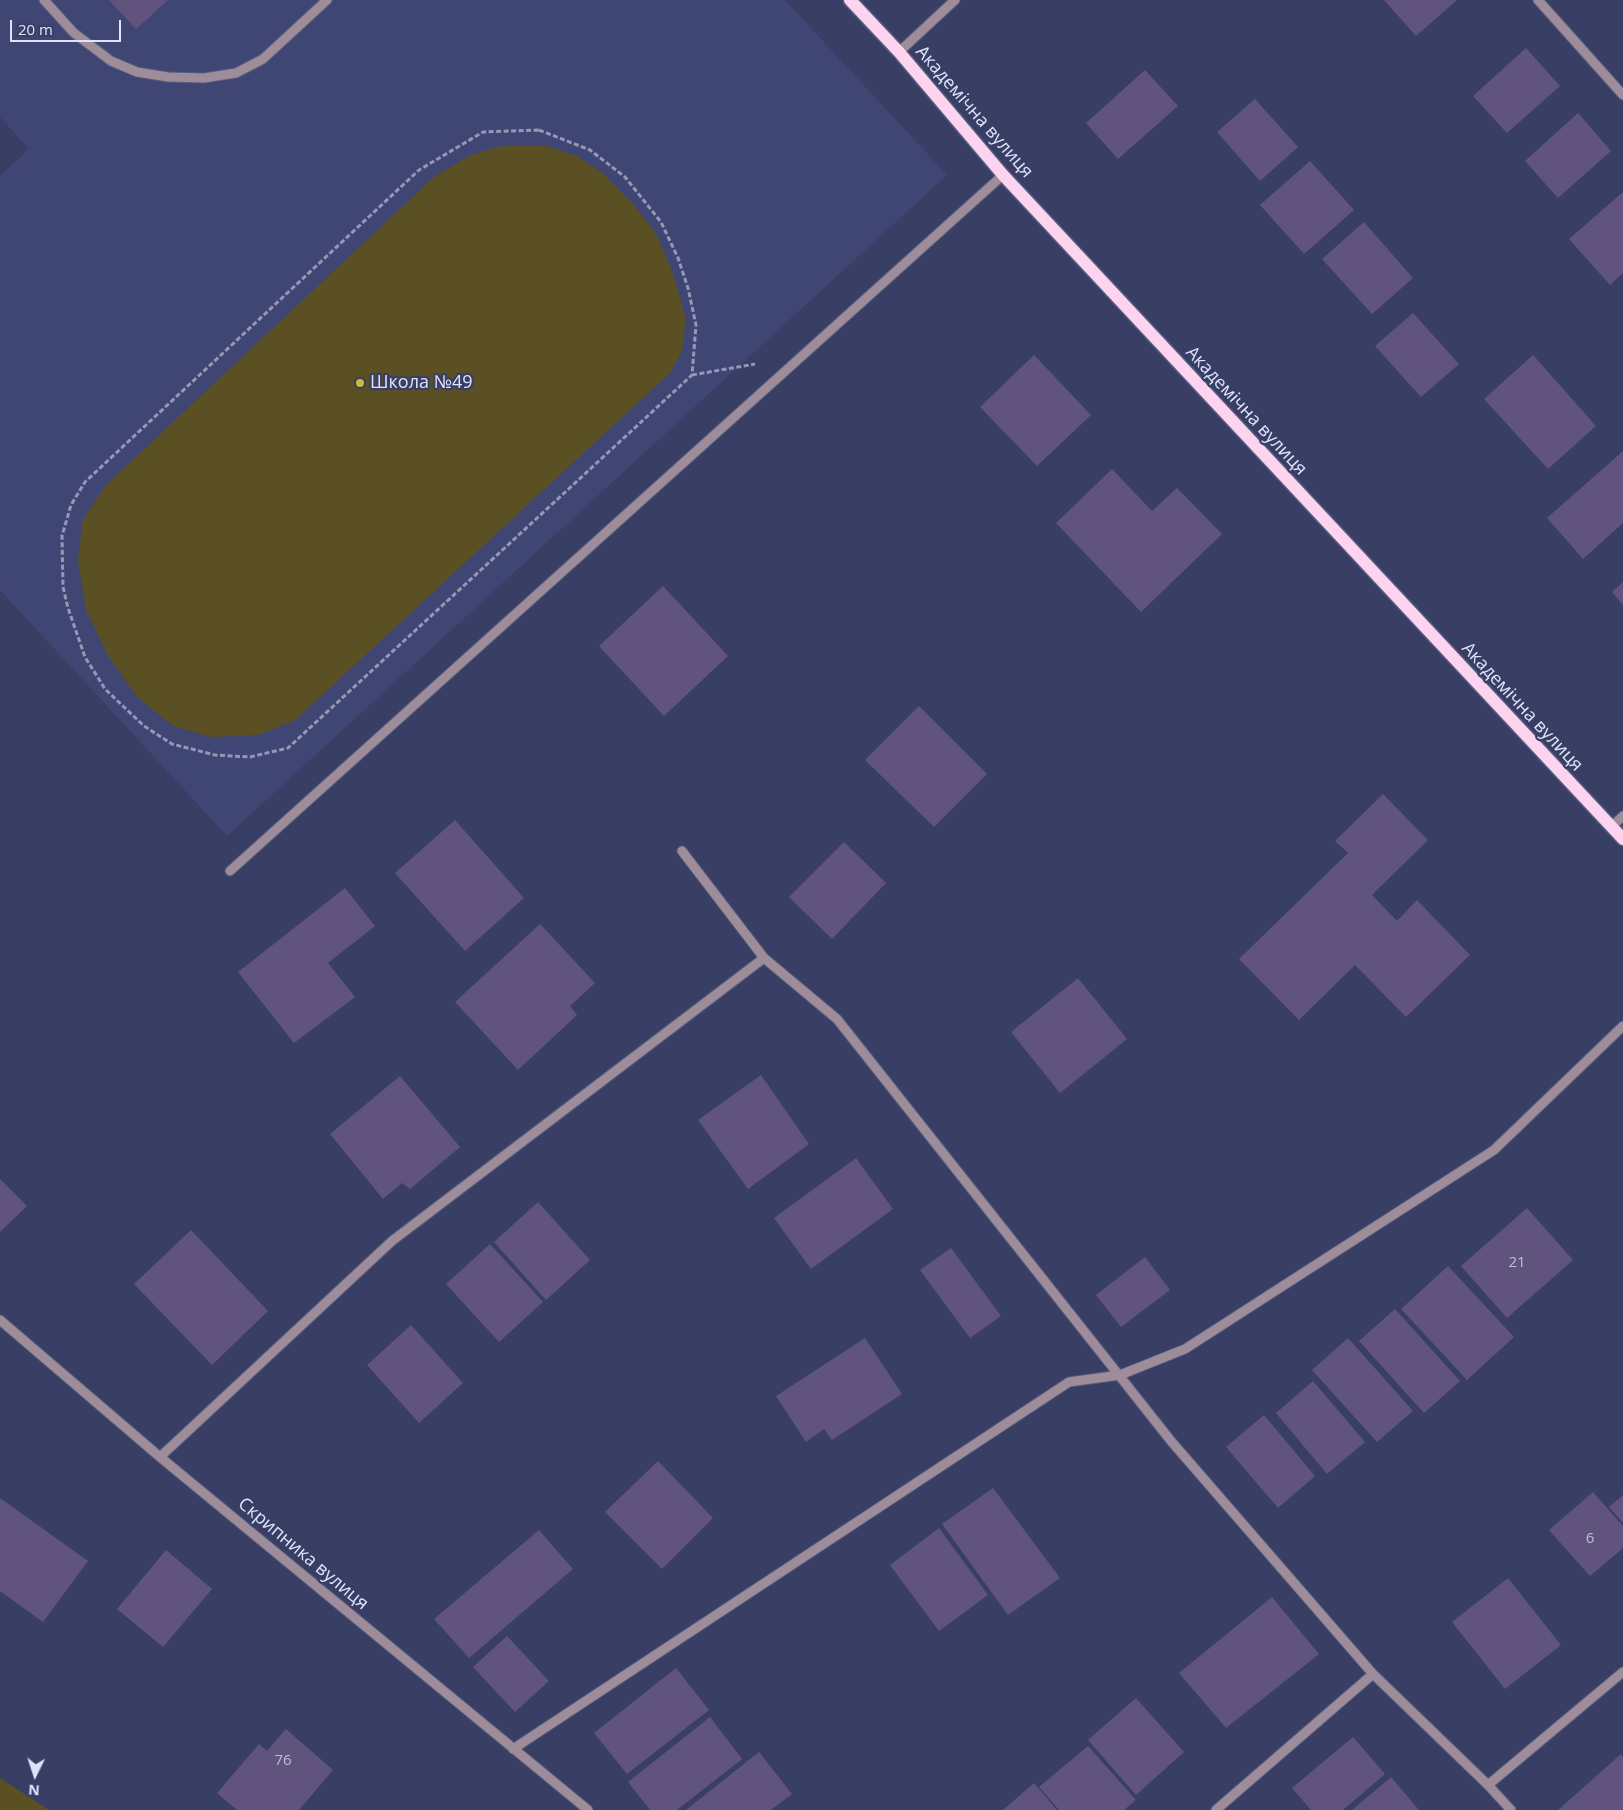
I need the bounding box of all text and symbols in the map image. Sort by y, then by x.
scale bar [12,10,124,42]
text: 20 m [18,19,53,39]
street label: Академічна вулиця [911,41,1037,183]
street label: Академічна вулиця [1181,342,1311,480]
place label: Школа №49 [370,372,473,394]
marker: Школа №49 [354,377,366,389]
street label: Академічна вулиця [1457,638,1587,776]
house number: 21 [1508,1254,1526,1272]
street label: Скрипника вулиця [233,1493,373,1615]
house number: 6 [1586,1530,1594,1548]
north arrow [10,1750,60,1800]
house number: 76 [274,1752,292,1770]
text: N [28,1781,40,1800]

